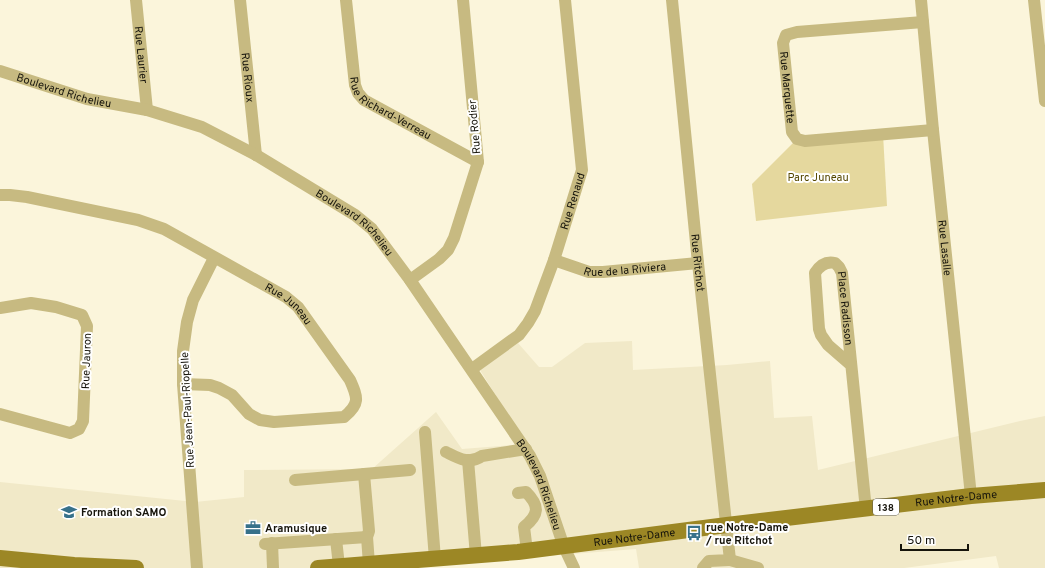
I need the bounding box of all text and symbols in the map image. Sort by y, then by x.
street label: Rue Laurier [131,26,150,85]
street label: Rue Marquette [776,51,797,124]
street label: Rue Rioux [237,52,257,104]
street label: Boulevard Richelieu [15,71,112,111]
street label: Rue Richard-Verreau [346,76,433,143]
street label: Rue Rodier [466,98,484,155]
street label: Rue Renaud [558,171,589,232]
park label: Parc Juneau [787,171,849,185]
street label: Boulevard Richelieu [313,187,396,259]
street label: Rue Lasalle [934,219,954,277]
street label: Rue Ritchot [687,233,707,292]
street label: Rue de la Riviera [582,260,667,280]
street label: Place Radisson [834,271,855,346]
street label: Rue Juneau [262,281,314,328]
street label: Rue Jauron [79,333,95,389]
street label: Rue Jean-Paul-Riopelle [178,352,198,468]
street label: Boulevard Richelieu [513,437,564,532]
street label: Rue Notre-Dame [914,488,998,511]
road number: 138 [873,499,899,515]
school or university icon: Formation SAMO [60,503,78,521]
place label: Formation SAMO [81,506,166,520]
office icon: Aramusique [244,519,262,537]
place label: rue Notre-Dame / rue Ritchot [705,521,788,548]
place label: Aramusique [265,522,327,536]
bus stop icon: rue Notre-Dame / rue Ritchot [685,524,703,542]
street label: Rue Notre-Dame [593,526,676,550]
scale bar [901,526,968,552]
text: 50 m [907,533,935,549]

